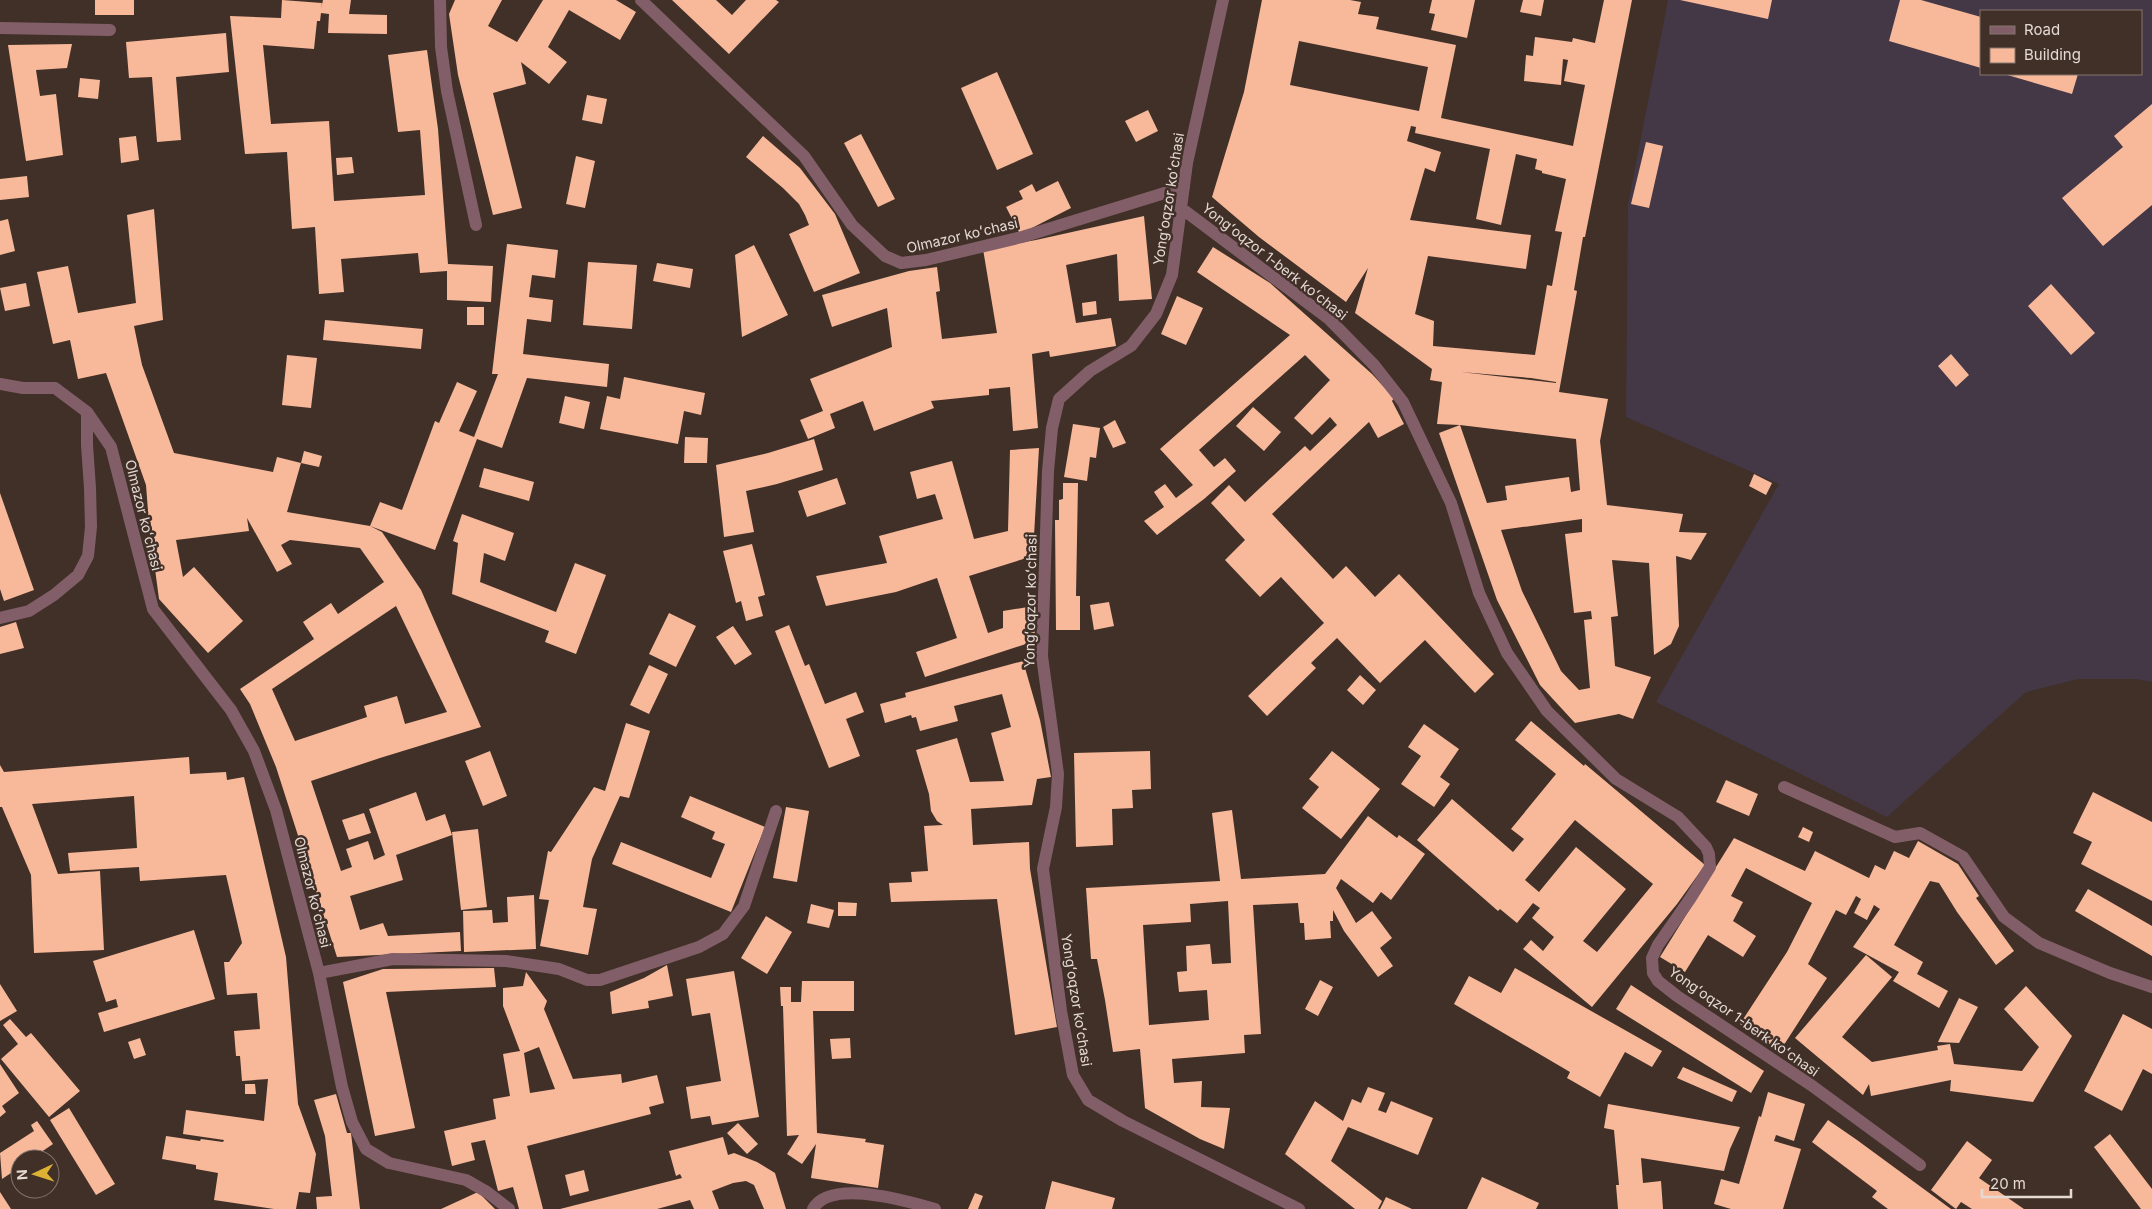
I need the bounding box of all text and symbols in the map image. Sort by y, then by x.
legend [1980,10,2142,75]
text: Road [2024,20,2060,39]
text: Building [2024,45,2081,64]
street label: Yongʻoqzor koʻchasi [1149,132,1187,266]
street label: Yongʻoqzor 1-berk koʻchasi [1199,199,1351,323]
street label: Olmazor koʻchasi [905,214,1019,256]
street label: Olmazor koʻchasi [122,458,166,572]
street label: Yongʻoqzor koʻchasi [1020,534,1040,668]
street label: Olmazor koʻchasi [291,835,335,949]
street label: Yongʻoqzor koʻchasi [1058,933,1096,1067]
street label: Yongʻoqzor 1-berk koʻchasi [1665,962,1823,1080]
north arrow [10,1149,60,1199]
scale bar [1982,1166,2071,1198]
text: N [13,1169,30,1181]
text: 20 m [1990,1174,2026,1193]

